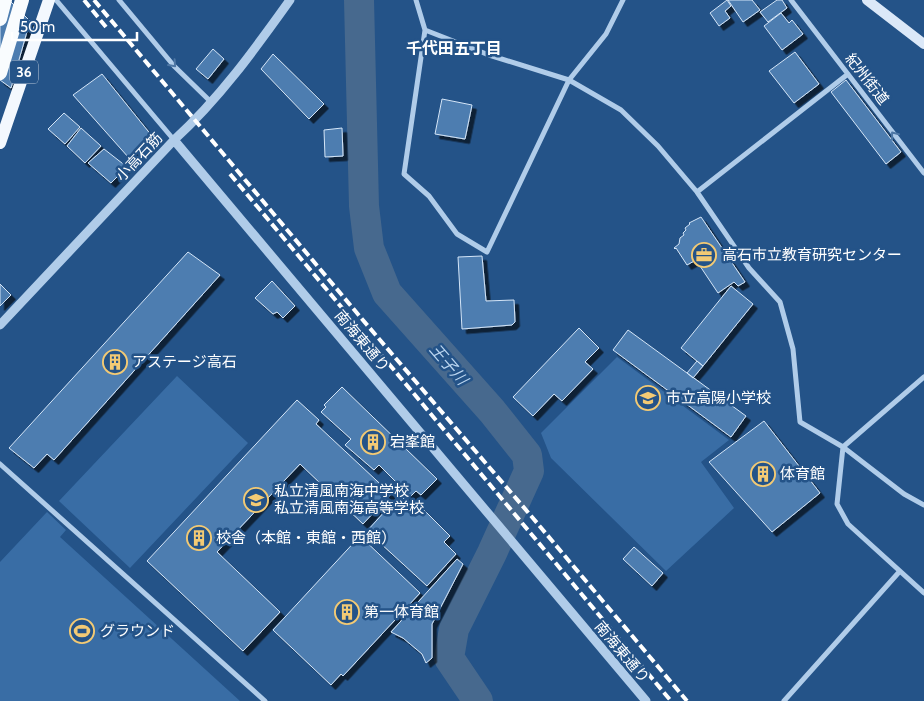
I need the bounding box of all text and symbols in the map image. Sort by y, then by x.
scale bar [12,10,138,42]
text: 50 m [20,18,55,36]
district label: 千代田五丁目 [406,39,502,58]
street label: 紀州街道 [841,50,893,108]
one-way arrow [167,58,176,67]
road number: 36 [10,61,38,84]
street label: 小高石筋 [112,129,166,185]
one-way arrow [892,132,900,141]
office icon: 高石市立教育研究センター [691,242,717,268]
place label: 高石市立教育研究センター [722,246,902,264]
street label: 南海東通り [331,306,393,376]
water label: 王子川 [426,340,473,390]
building icon: アステージ高石 [102,349,128,375]
place label: アステージ高石 [132,353,237,371]
school or university icon: 市立高陽小学校 [635,385,661,411]
place label: 市立高陽小学校 [666,389,771,407]
building icon: 宕峯館 [360,429,386,455]
place label: 宕峯館 [390,433,435,451]
building icon: 体育館 [750,461,776,487]
place label: 体育館 [780,465,825,483]
place label: 私立清風南海中学校 私立清風南海高等学校 [274,482,424,517]
school or university icon: 私立清風南海中学校 私立清風南海高等学校 [243,487,269,513]
building icon: 校舎（本館・東館・西館） [186,525,212,551]
place label: 校舎（本館・東館・西館） [216,529,396,547]
building icon: 第一体育館 [334,599,360,625]
place label: 第一体育館 [364,603,439,621]
street label: 南海東通り [591,617,653,687]
sports icon: グラウンド [69,618,95,644]
place label: グラウンド [100,622,175,640]

